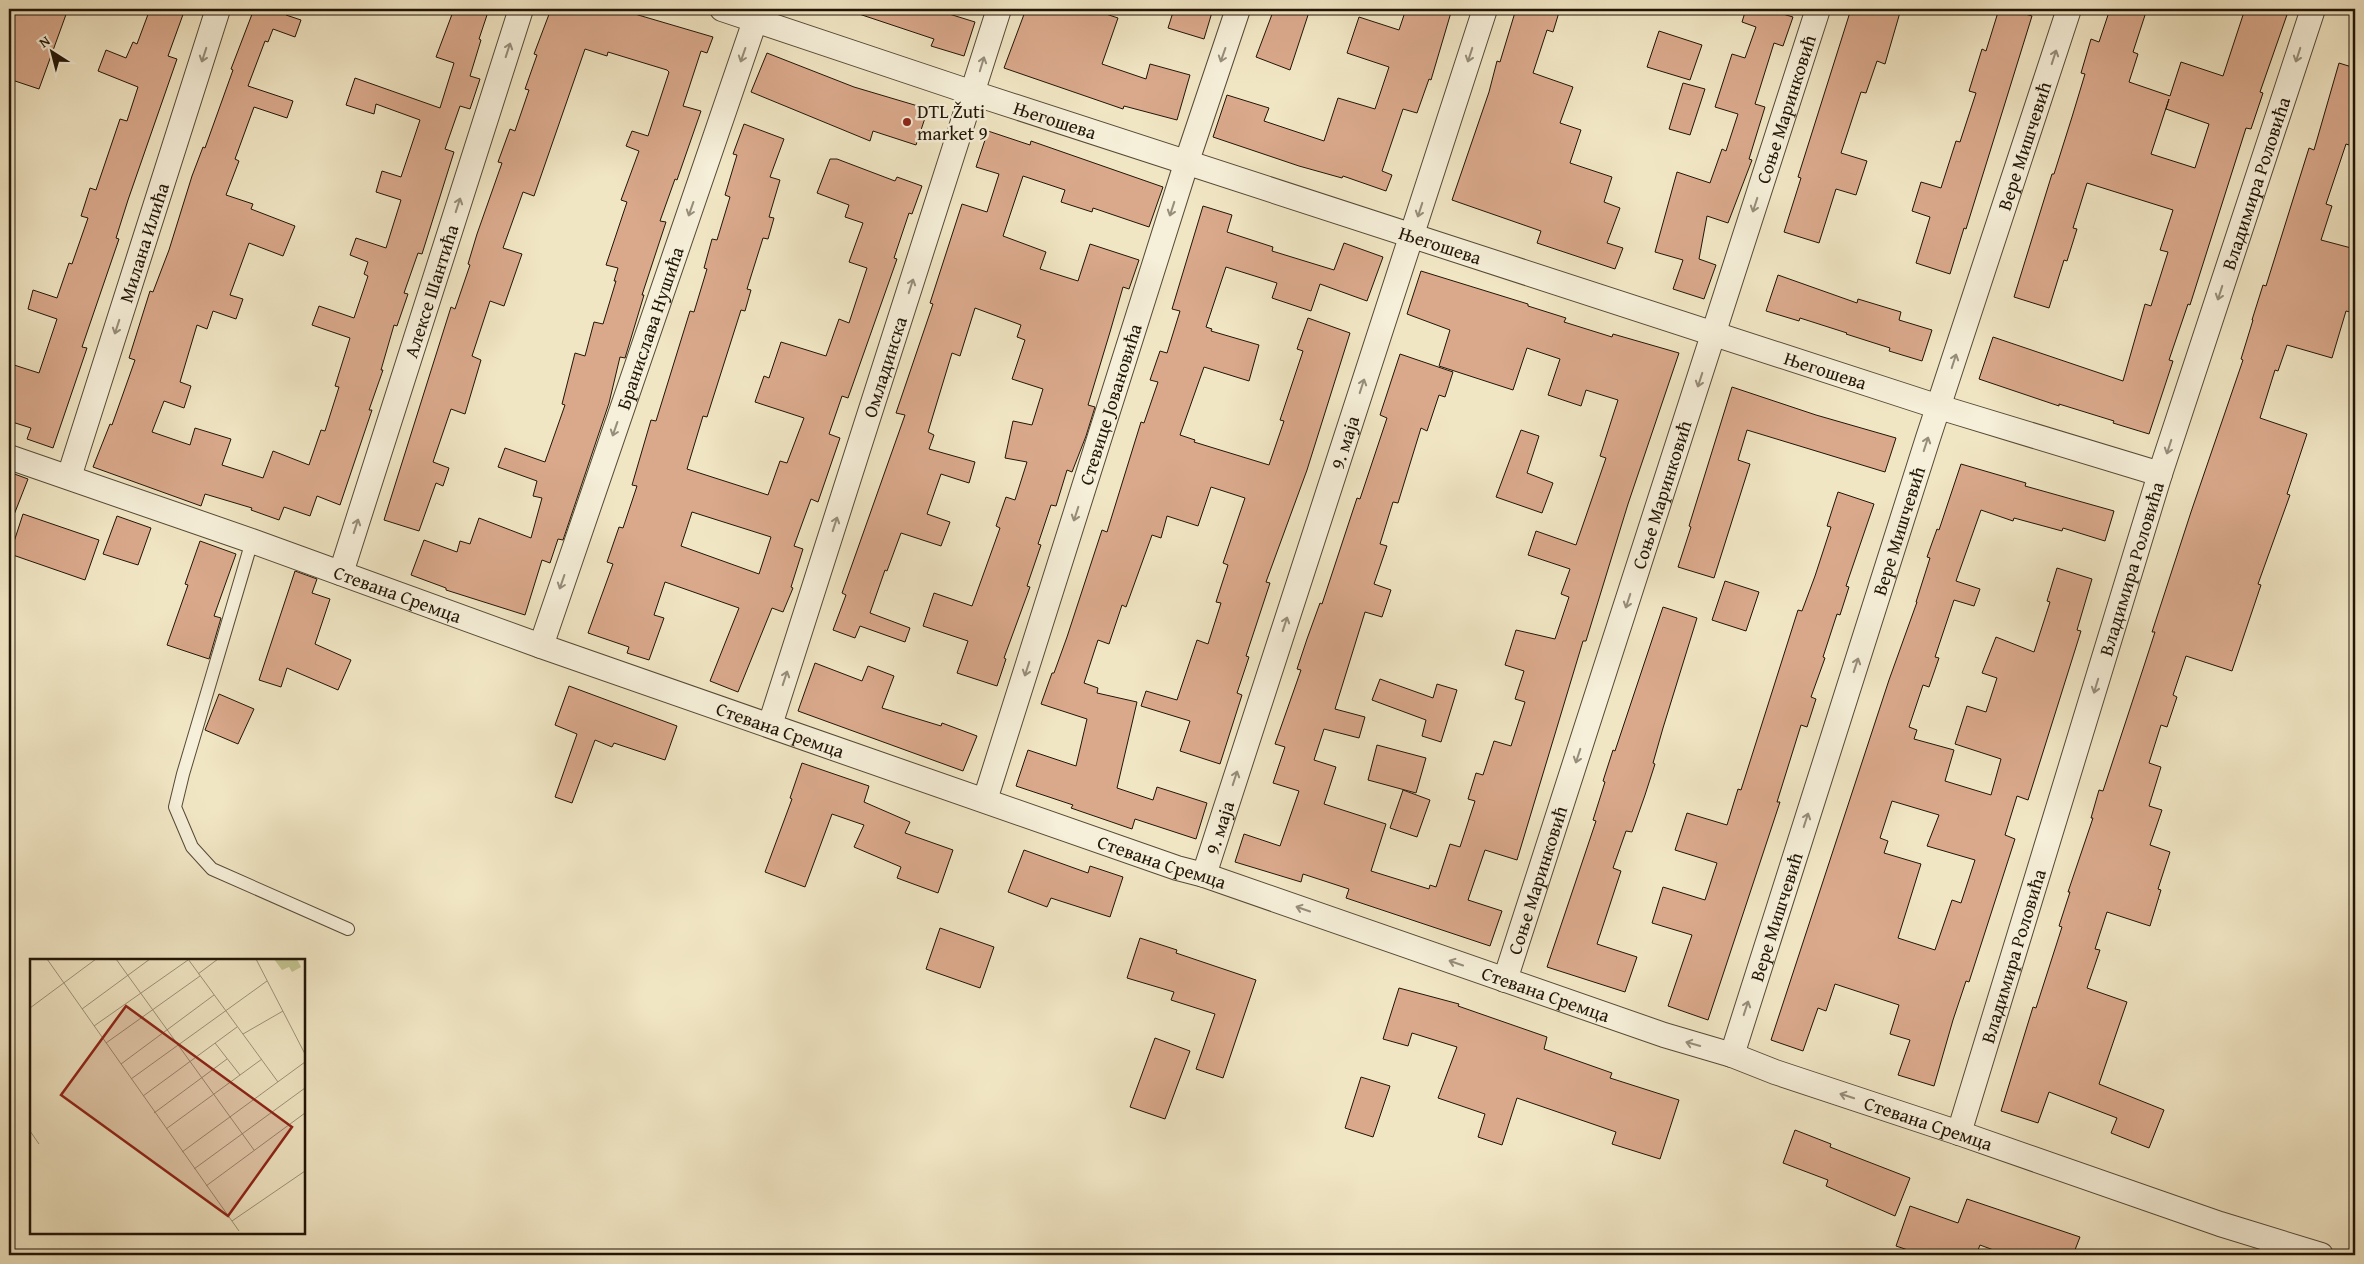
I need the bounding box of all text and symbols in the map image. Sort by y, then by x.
north arrow [28,28,78,78]
text: N [35,30,55,52]
street label: Соње Маринковић [1749,31,1823,187]
one-way arrow [503,42,513,58]
one-way arrow [198,47,208,63]
one-way arrow [738,47,748,63]
one-way arrow [1218,47,1227,62]
one-way arrow [1464,47,1474,63]
one-way arrow [2292,47,2302,63]
one-way arrow [2049,49,2059,65]
one-way arrow [977,57,987,73]
street label: Вере Мишчевић [1990,77,2058,214]
street label: Његошева [1010,93,1100,146]
street label: Владимира Роловића [2214,93,2297,274]
place label: DTL Žuti market 9 [917,97,988,147]
marker: DTL Žuti market 9 [901,116,913,128]
street label: Милана Илића [111,179,176,306]
one-way arrow [454,197,464,213]
one-way arrow [1749,197,1759,213]
one-way arrow [685,200,695,216]
one-way arrow [1167,201,1176,217]
one-way arrow [1414,201,1424,217]
street label: Његошева [1395,218,1485,271]
street label: Алексе Шантића [397,221,465,361]
street label: Бранислава Нушића [609,243,691,413]
one-way arrow [907,278,917,294]
one-way arrow [2215,284,2224,300]
street label: Омладинска [855,313,914,421]
one-way arrow [111,318,121,334]
street label: Стевице Јовановића [1071,320,1149,489]
street label: Његошева [1781,344,1870,397]
one-way arrow [1950,354,1959,369]
one-way arrow [1694,371,1704,387]
one-way arrow [1358,378,1368,394]
street label: 9. маја [1323,412,1366,473]
street label: Соње Маринковић [1624,416,1699,573]
one-way arrow [610,420,619,436]
one-way arrow [1922,436,1932,452]
one-way arrow [2164,439,2173,454]
street label: Вере Мишчевић [1865,462,1932,599]
street label: Владимира Роловића [2091,478,2171,659]
one-way arrow [1070,506,1080,522]
one-way arrow [830,516,840,532]
one-way arrow [351,519,361,535]
street label: Стевана Сремца [330,558,465,630]
one-way arrow [557,574,567,590]
one-way arrow [1623,593,1632,608]
one-way arrow [1281,617,1290,632]
one-way arrow [1851,658,1861,674]
one-way arrow [1021,661,1031,677]
one-way arrow [781,671,790,687]
one-way arrow [2090,678,2100,694]
street label: Стевана Сремца [712,694,848,765]
one-way arrow [1572,747,1582,763]
one-way arrow [1231,771,1240,787]
street label: 9. маја [1198,797,1241,858]
street label: Соње Маринковић [1500,802,1574,958]
one-way arrow [1802,813,1812,829]
street label: Стевана Сремца [1094,827,1230,896]
street label: Вере Мишчевић [1742,848,1810,985]
street label: Владимира Роловића [1973,866,2053,1047]
one-way arrow [1296,904,1311,913]
one-way arrow [1449,957,1465,967]
inset map [30,959,305,1234]
street label: Стевана Сремца [1478,959,1614,1029]
one-way arrow [1742,1001,1752,1017]
one-way arrow [1685,1038,1701,1048]
street label: Стевана Сремца [1861,1089,1997,1158]
one-way arrow [1839,1091,1855,1100]

